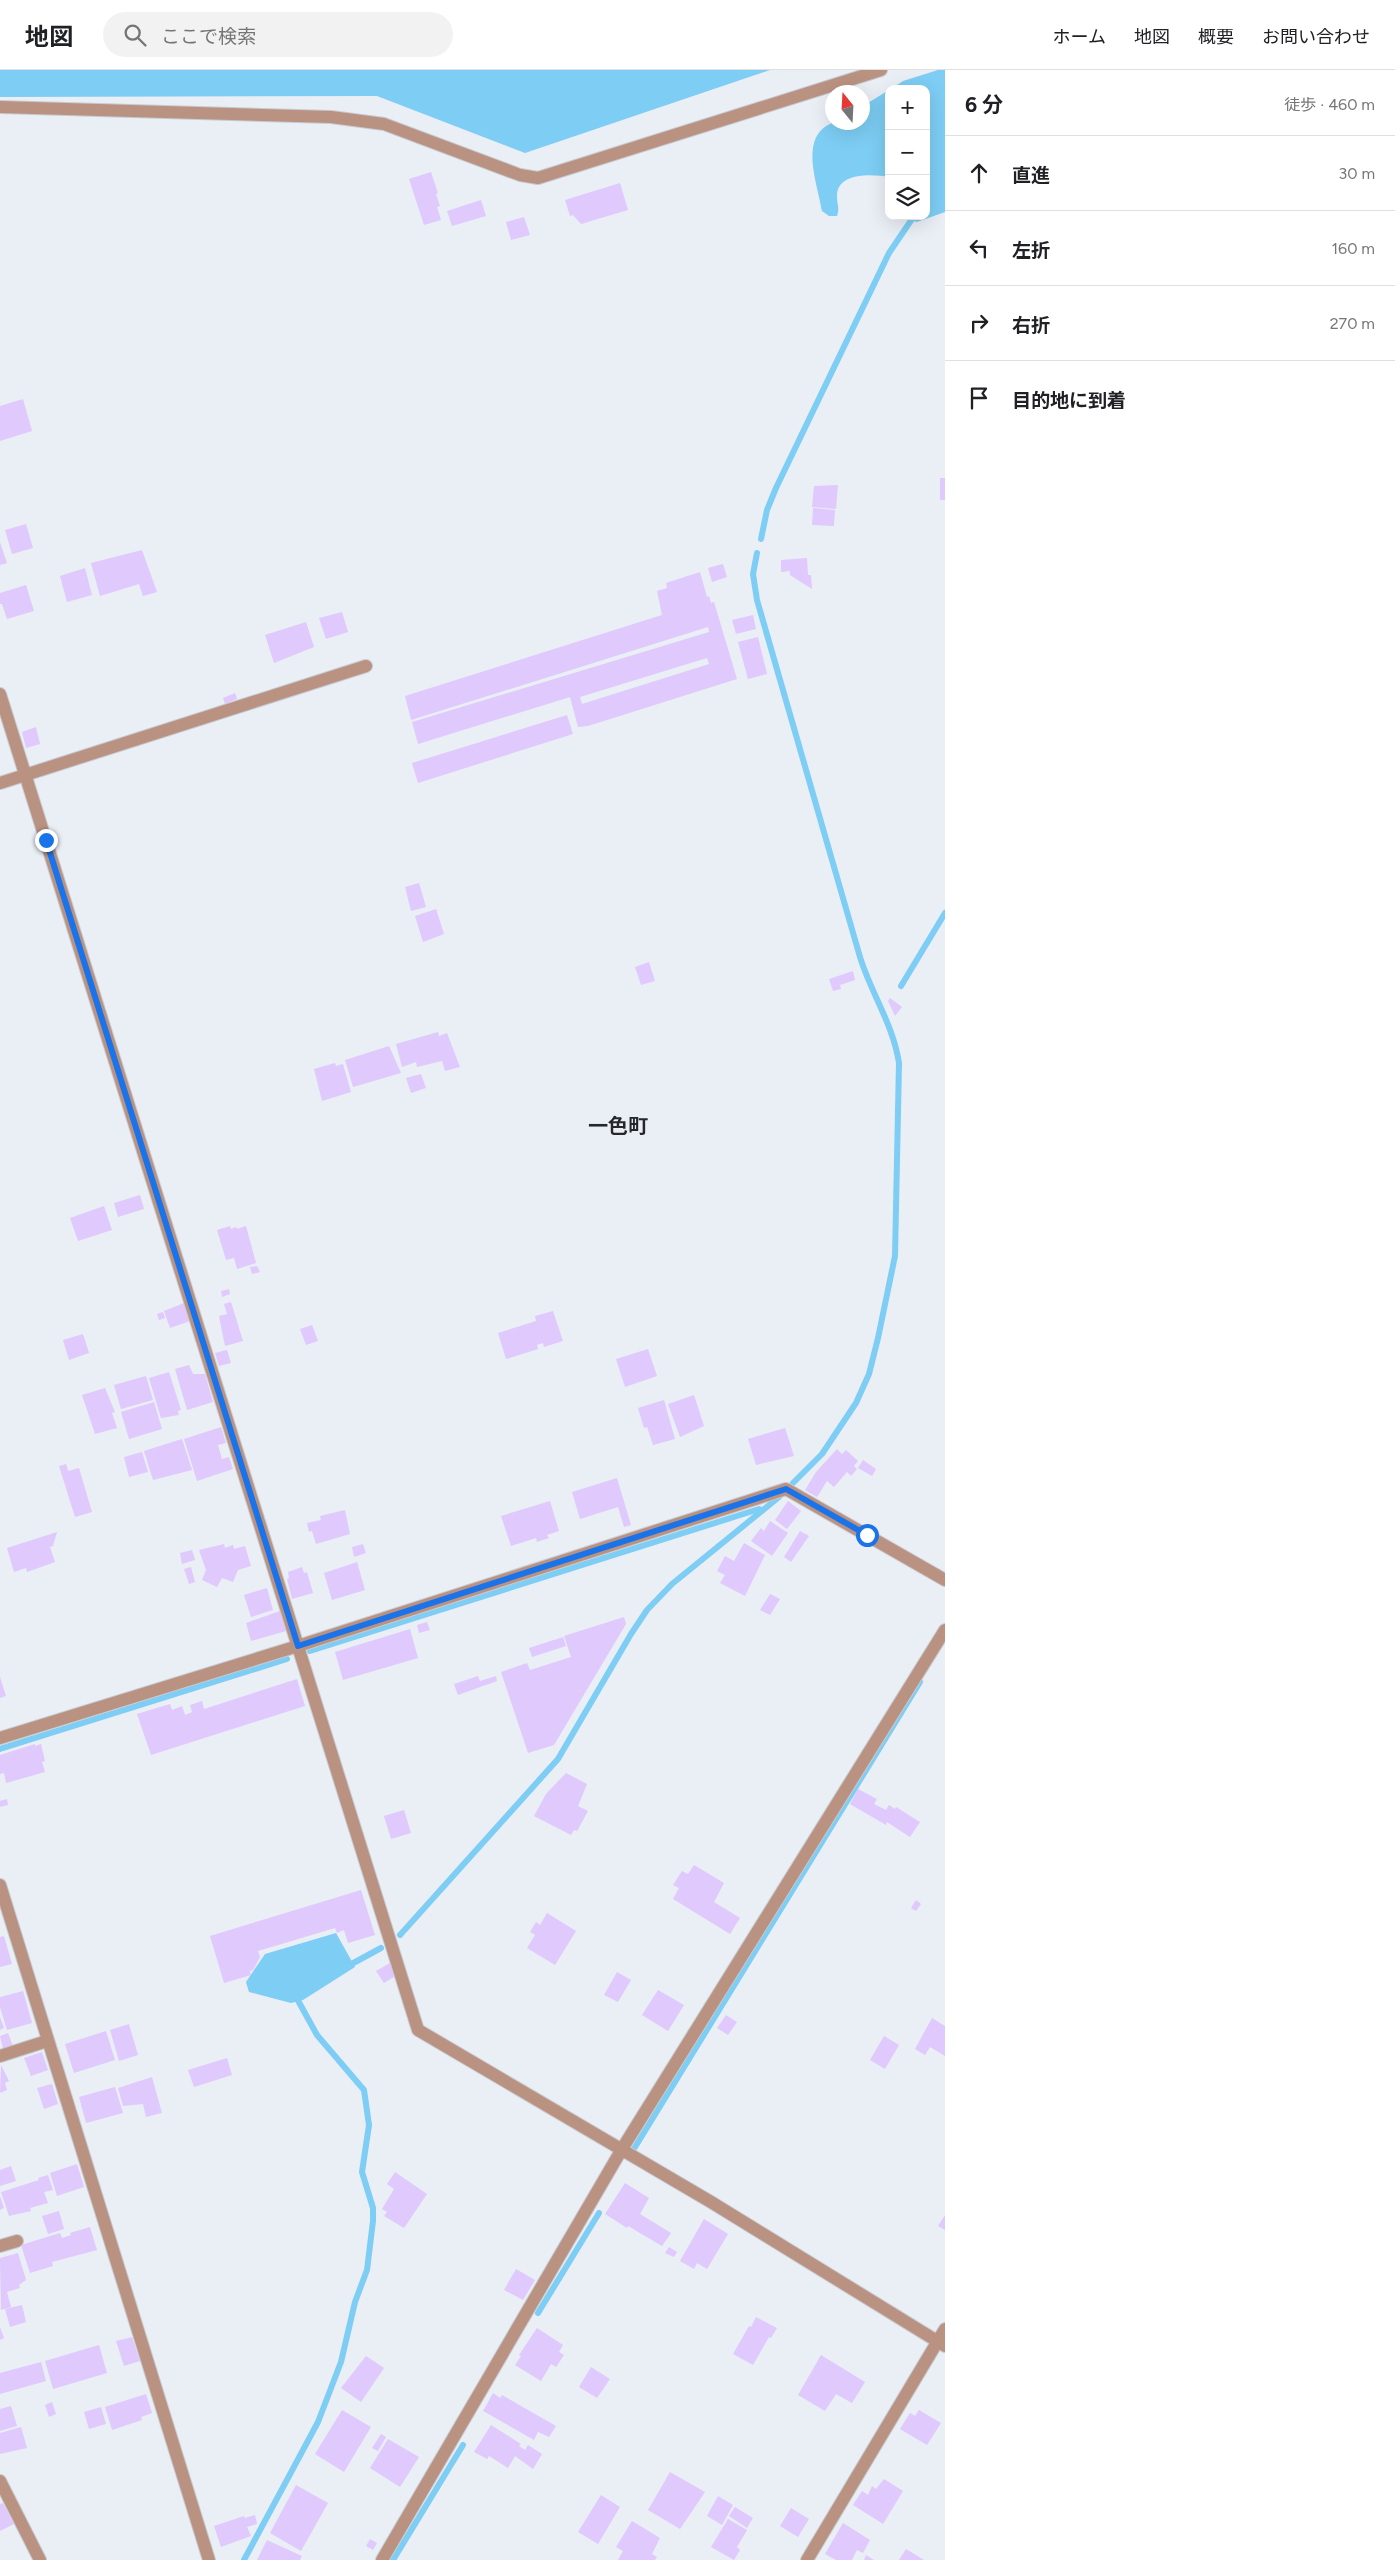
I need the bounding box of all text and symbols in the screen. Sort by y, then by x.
search box [103,12,453,57]
icon: search [121,21,149,49]
text: 地図 [25,22,73,51]
text: ここで検索 [161,25,256,48]
text: ホーム [1053,26,1106,48]
text: 地図 [1134,26,1170,48]
text: 概要 [1198,26,1234,48]
text: お問い合わせ [1262,26,1370,48]
north arrow [825,85,870,130]
map controls [885,85,930,220]
button: + [885,85,930,130]
text: 6 分 [965,92,1003,117]
text: 徒歩 · 460 m [1284,95,1375,114]
button: − [885,130,930,175]
icon: ahead [965,159,993,187]
text: 直進 [1012,164,1050,187]
text: 30 m [1338,164,1375,183]
button: layers [885,175,930,220]
icon: left [965,234,993,262]
text: 左折 [1012,239,1050,262]
text: 160 m [1332,239,1375,258]
icon: right [965,309,993,337]
text: 右折 [1012,314,1050,337]
text: 270 m [1330,314,1375,333]
icon: arrive [965,384,993,412]
text: 目的地に到着 [1012,389,1126,412]
route end [35,829,58,852]
district label: 一色町 [588,1114,648,1138]
route start [856,1524,879,1547]

